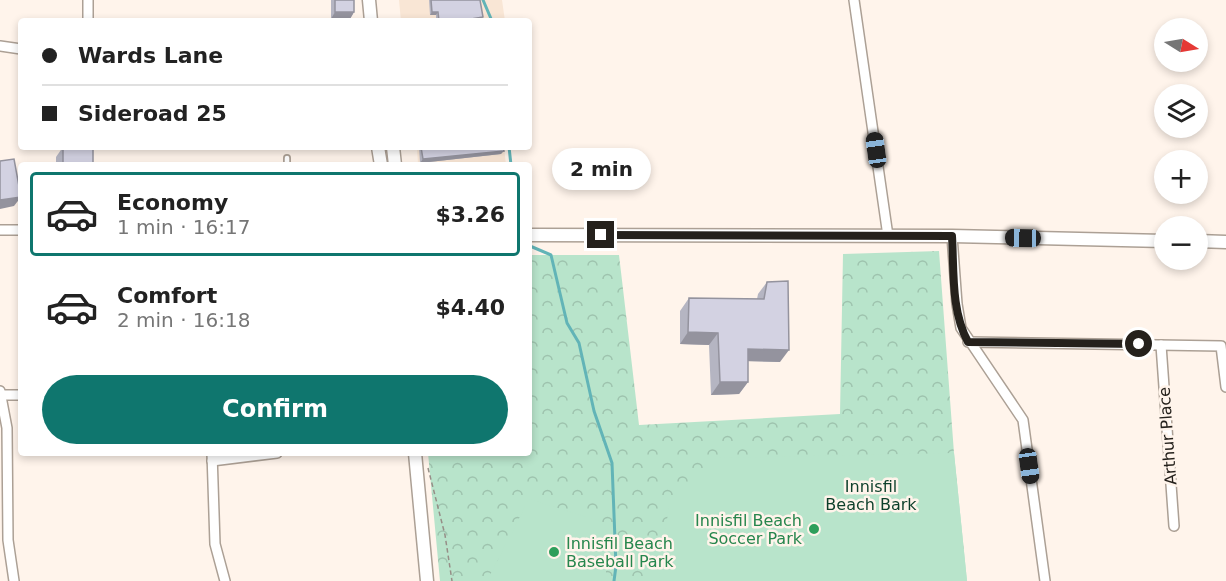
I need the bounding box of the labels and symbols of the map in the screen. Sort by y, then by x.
north arrow [1154,18,1208,72]
car [865,131,887,169]
callout: 2 min [552,148,650,190]
route end [587,221,614,248]
car [1005,229,1041,247]
route start [1125,330,1152,357]
street label: Arthur Place [1155,386,1180,486]
car [1018,447,1040,485]
park label: Innisfil Beach Bark [825,477,917,514]
place label: Innisfil Beach Soccer Park [695,511,803,548]
marker: Innisfil Beach Soccer Park [807,522,821,536]
place label: Innisfil Beach Baseball Park [566,534,674,571]
marker: Innisfil Beach Baseball Park [547,545,561,559]

